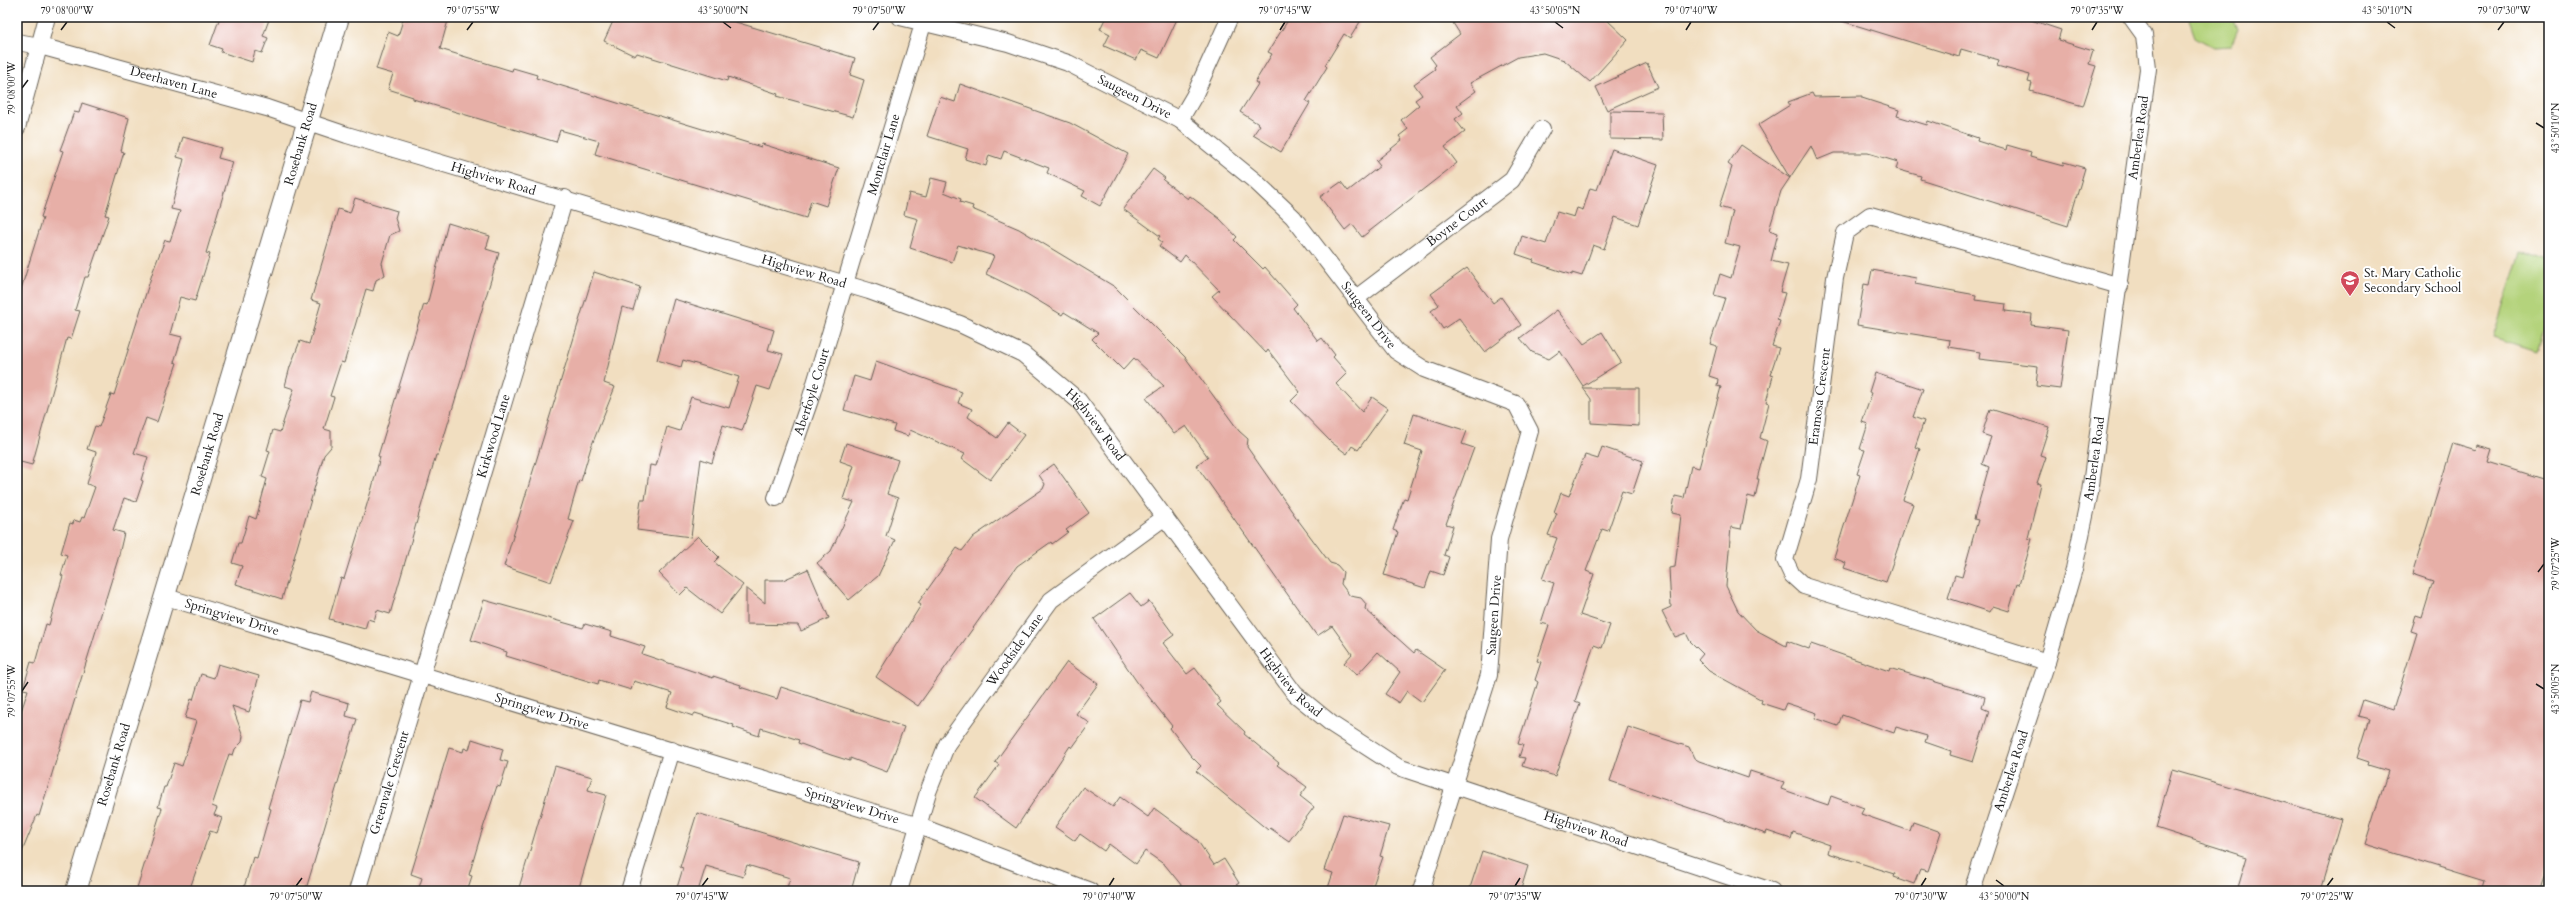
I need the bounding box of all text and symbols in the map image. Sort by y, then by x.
text: 79°08'00"W [40,4,95,18]
text: 79°07'55"W [446,4,501,18]
text: 43°50'00"N [698,4,749,18]
text: 79°07'50"W [852,4,907,18]
text: 79°07'45"W [1258,4,1313,18]
text: 43°50'05"N [1530,4,1581,18]
text: 79°07'40"W [1664,4,1719,18]
text: 79°07'35"W [2070,4,2125,18]
text: 43°50'10"N [2362,4,2413,18]
text: 79°07'30"W [2477,4,2532,18]
text: 79°08'00"W [5,60,19,115]
street label: Deerhaven Lane [128,62,220,103]
street label: Saugeen Drive [1094,71,1175,123]
street label: Amberlea Road [2124,94,2153,181]
street label: Rosebank Road [280,101,322,188]
text: 43°50'10"N [2549,102,2563,153]
street label: Montclair Lane [863,111,905,198]
street label: Highview Road [449,158,538,200]
street label: Boyne Court [1423,193,1491,251]
street label: Highview Road [759,250,849,293]
place label: St. Mary Catholic Secondary School [2364,264,2462,297]
school or university icon: St. Mary Catholic Secondary School [2339,269,2361,297]
street label: Saugeen Drive [1337,278,1400,353]
street label: Aberfoyle Court [789,346,834,438]
street label: Eramosa Crescent [1804,347,1835,446]
street label: Highview Road [1061,384,1129,465]
street label: Kirkwood Lane [472,392,515,480]
street label: Rosebank Road [186,411,228,498]
street label: Amberlea Road [2079,415,2109,503]
text: 79°07'25"W [2549,536,2563,591]
street label: Saugeen Drive [1482,574,1506,656]
street label: Springview Drive [182,594,282,640]
street label: Woodside Lane [982,609,1048,691]
street label: Highview Road [1255,644,1326,721]
text: 79°07'55"W [5,663,19,718]
text: 43°50'05"N [2549,663,2563,714]
street label: Springview Drive [492,688,592,734]
street label: Rosebank Road [93,721,135,808]
street label: Amberlea Road [1989,728,2033,814]
street label: Greenvale Crescent [365,729,414,837]
street label: Springview Drive [802,783,902,829]
street label: Highview Road [1541,807,1630,852]
text: 79°07'50"W [269,890,324,904]
text: 79°07'45"W [675,890,730,904]
text: 79°07'40"W [1082,890,1137,904]
text: 79°07'35"W [1488,890,1543,904]
text: 79°07'30"W [1894,890,1949,904]
text: 43°50'00"N [1979,890,2030,904]
text: 79°07'25"W [2300,890,2355,904]

